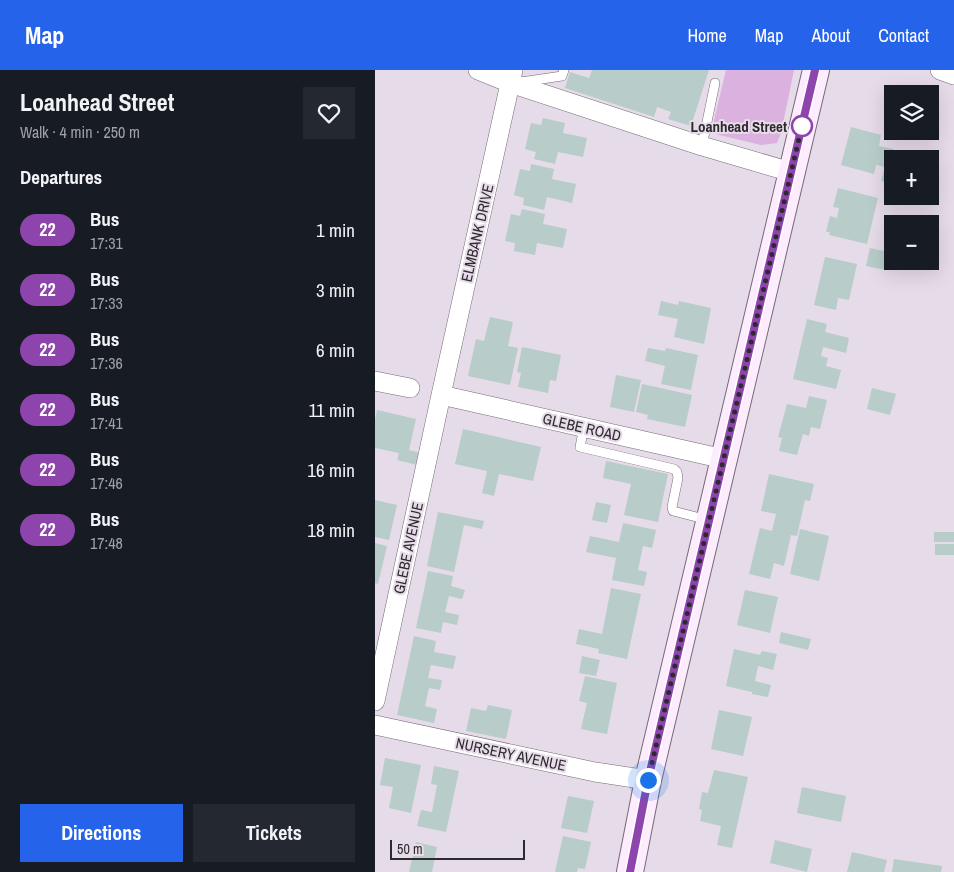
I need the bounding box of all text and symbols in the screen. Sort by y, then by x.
text: Map [25,19,64,51]
text: Home [687,23,727,48]
text: Map [755,23,784,48]
text: About [812,23,850,48]
text: Contact [878,23,929,48]
map controls [884,85,939,270]
button: layers [884,85,939,140]
text: Loanhead Street [20,86,174,118]
button: heart [303,87,355,139]
marker: Loanhead Street [791,115,813,137]
place label: Loanhead Street [691,116,787,137]
text: Walk · 4 min · 250 m [20,121,140,143]
button: + [884,150,939,205]
text: Departures [20,164,102,190]
street label: ELMBANK DRIVE [456,182,498,284]
text: Bus [90,206,119,232]
button: − [884,215,939,270]
text: 22 [39,217,56,242]
text: 1 min [316,217,355,243]
text: 17:31 [90,232,123,254]
text: Bus [90,266,119,292]
text: 22 [39,277,56,302]
text: 3 min [316,277,355,303]
text: 17:33 [90,292,123,314]
text: Bus [90,326,119,352]
text: 22 [39,337,56,362]
text: 6 min [316,337,355,363]
text: 17:36 [90,352,123,374]
text: Bus [90,386,119,412]
text: 22 [39,397,56,422]
text: 11 min [309,397,355,423]
street label: GLEBE ROAD [541,408,623,446]
text: 17:41 [90,412,123,434]
text: Bus [90,446,119,472]
text: 22 [39,457,56,482]
text: 16 min [307,457,355,483]
text: 17:46 [90,472,123,494]
street label: GLEBE AVENUE [388,500,428,596]
text: Bus [90,506,119,532]
text: 22 [39,517,56,542]
text: 18 min [307,517,355,543]
text: 17:48 [90,532,123,554]
street label: NURSERY AVENUE [454,732,568,776]
your location [636,768,661,793]
button: Directions [20,804,183,862]
button: Tickets [193,804,355,862]
scale bar [390,837,525,860]
text: 50 m [397,840,423,858]

